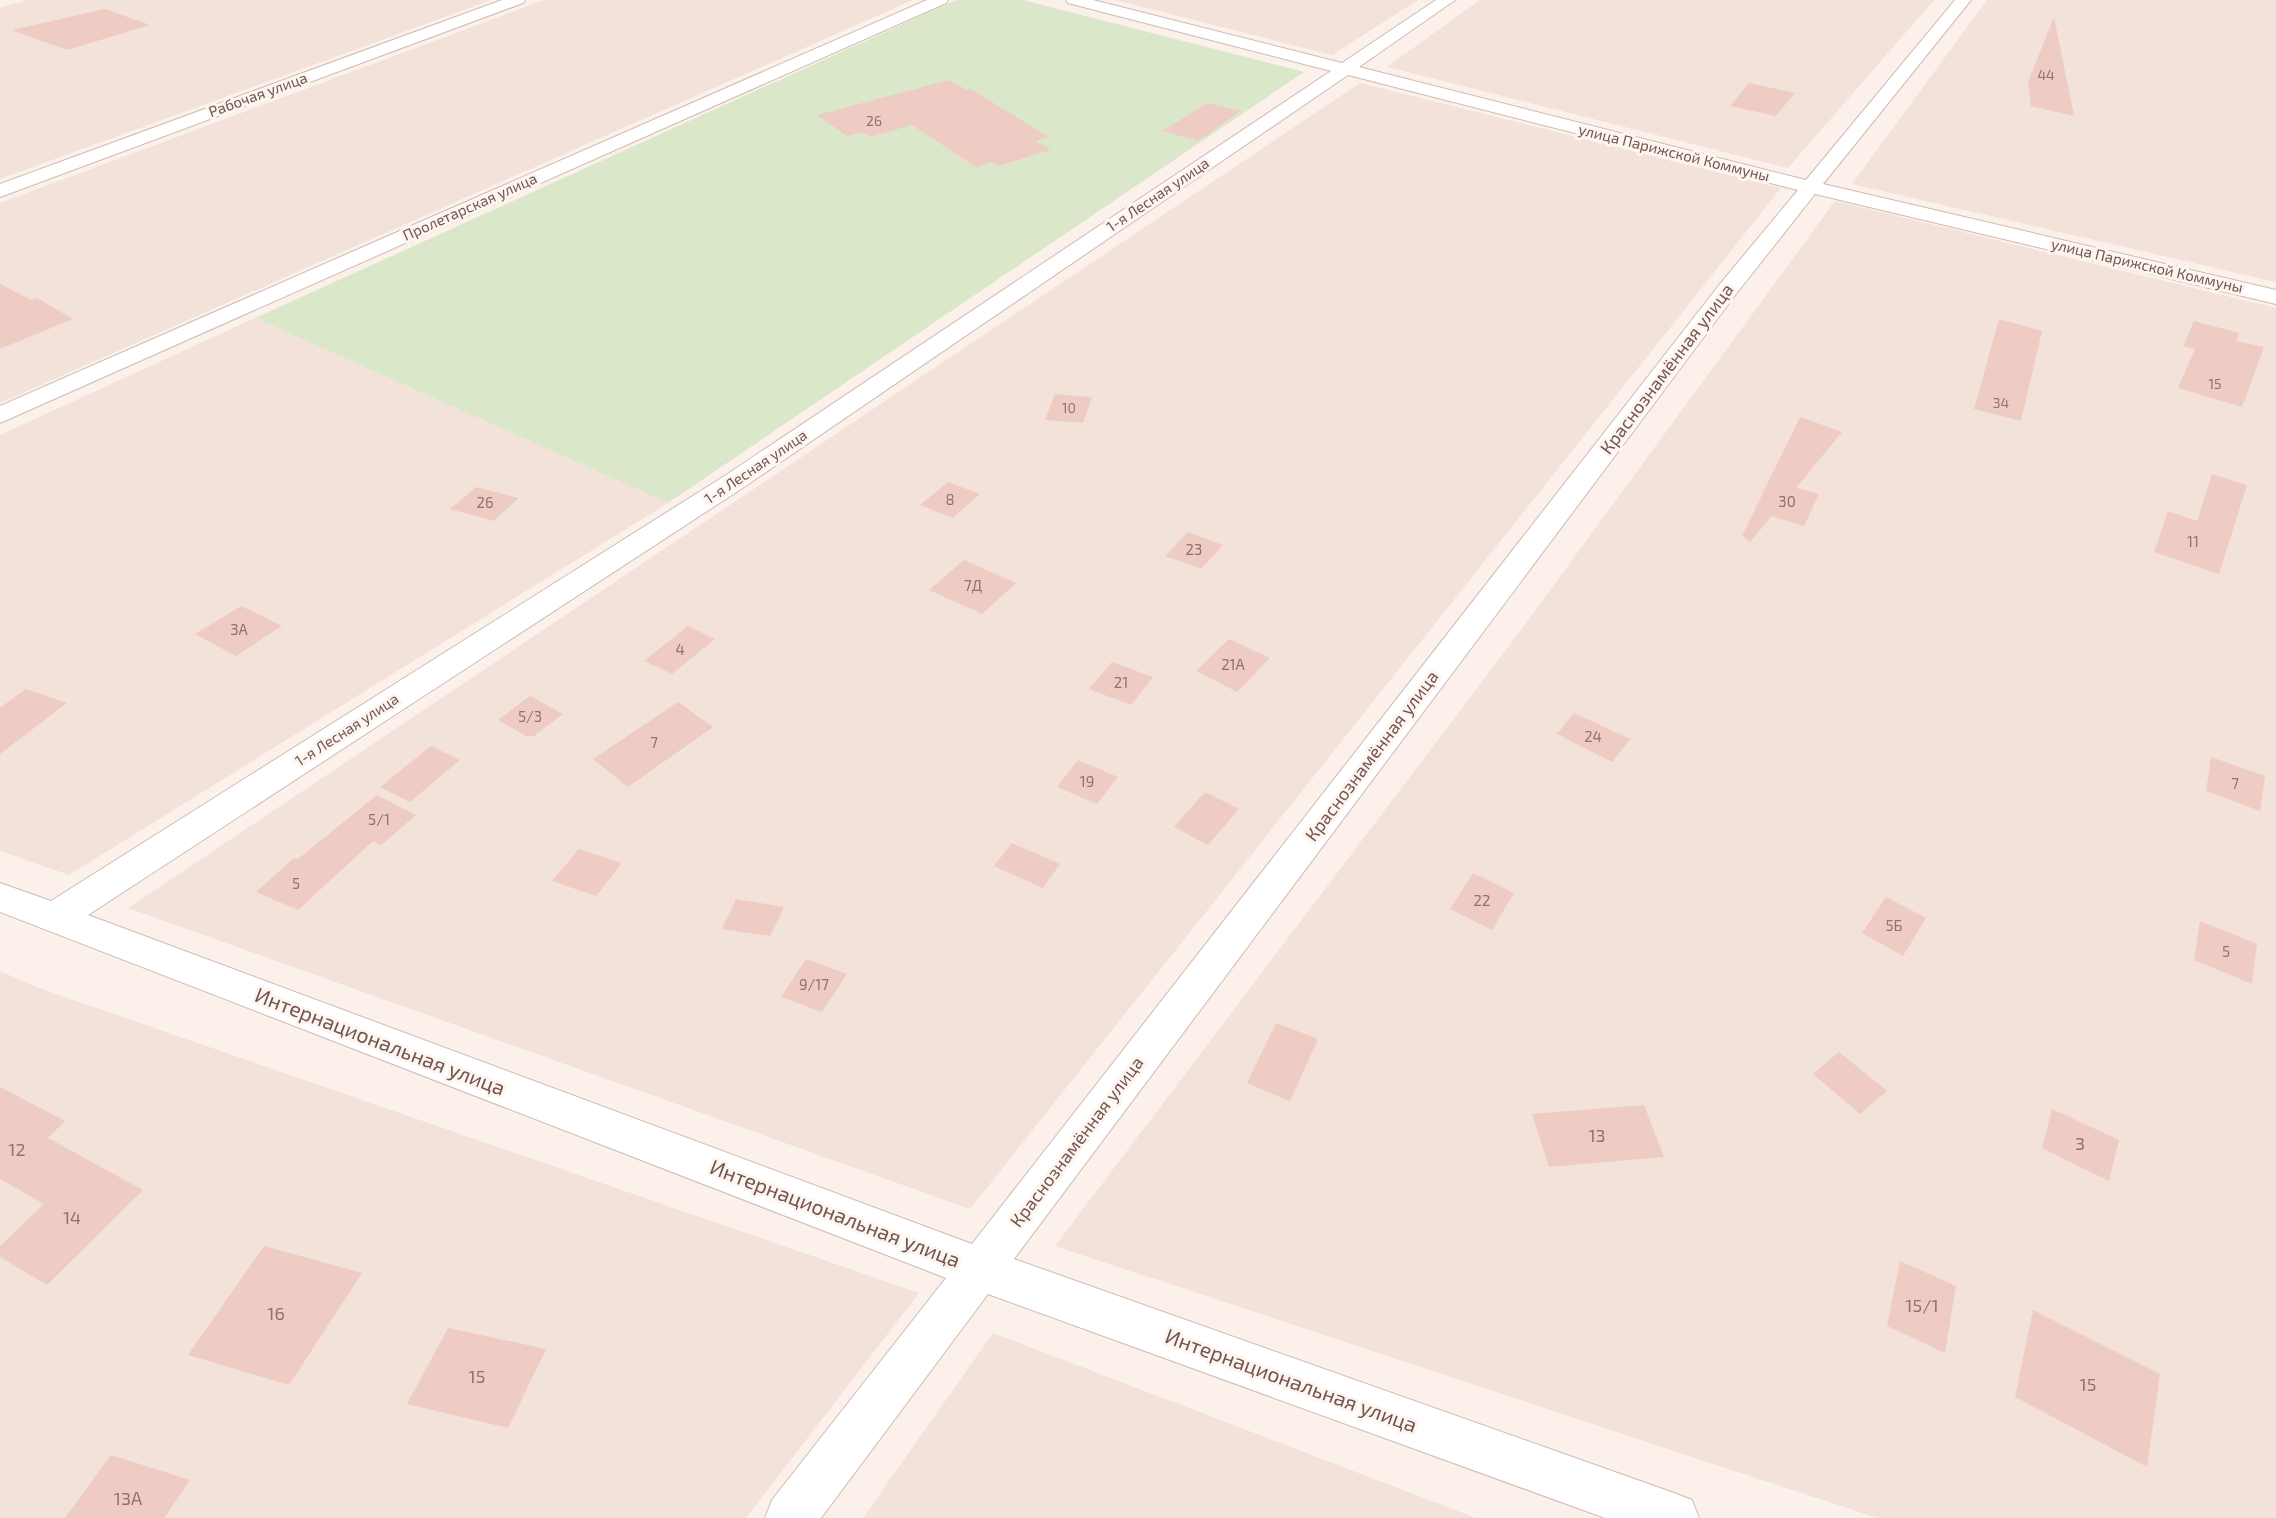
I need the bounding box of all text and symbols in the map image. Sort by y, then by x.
house number: 44 [2037,66,2055,83]
street label: Рабочая улица [206,68,310,121]
house number: 26 [866,112,882,129]
street label: улица Парижской Коммуны [1577,120,1772,185]
street label: 1-я Лесная улица [1103,153,1213,236]
street label: Пролетарская улица [400,168,540,245]
street label: улица Парижской Коммуны [2049,234,2245,297]
street label: Краснознамённая улица [1595,279,1738,458]
house number: 15 [2208,375,2222,392]
house number: 34 [1993,394,2009,411]
house number: 10 [1062,399,1076,416]
street label: 1-я Лесная улица [701,425,811,508]
house number: 8 [945,490,955,508]
house number: 30 [1778,492,1796,510]
house number: 26 [476,493,494,511]
house number: 11 [2187,532,2199,550]
house number: 23 [1186,540,1202,558]
house number: 7Д [964,576,982,594]
house number: 3А [230,620,249,638]
house number: 4 [675,640,685,658]
house number: 21А [1221,655,1246,673]
street label: Краснознамённая улица [1300,666,1443,845]
house number: 21 [1114,673,1128,691]
street label: 1-я Лесная улица [291,689,402,770]
house number: 5/3 [518,707,542,725]
house number: 24 [1584,727,1602,745]
house number: 7 [650,733,658,751]
house number: 19 [1080,772,1094,790]
house number: 7 [2231,774,2239,792]
house number: 5/1 [368,810,390,828]
house number: 5 [292,874,300,892]
house number: 22 [1474,891,1490,909]
house number: 5Б [1885,916,1903,934]
house number: 5 [2222,942,2230,960]
house number: 9/17 [799,975,829,993]
street label: Интернациональная улица [252,981,509,1101]
street label: Краснознамённая улица [1005,1052,1148,1231]
house number: 13 [1588,1124,1606,1146]
house number: 3 [2075,1132,2085,1154]
house number: 12 [8,1138,26,1160]
street label: Интернациональная улица [707,1153,964,1273]
house number: 14 [63,1206,81,1228]
house number: 15/1 [1905,1294,1939,1316]
house number: 16 [267,1302,285,1324]
street label: Интернациональная улица [1162,1322,1421,1438]
house number: 15 [469,1365,485,1387]
house number: 15 [2080,1373,2096,1395]
house number: 13А [114,1487,143,1509]

